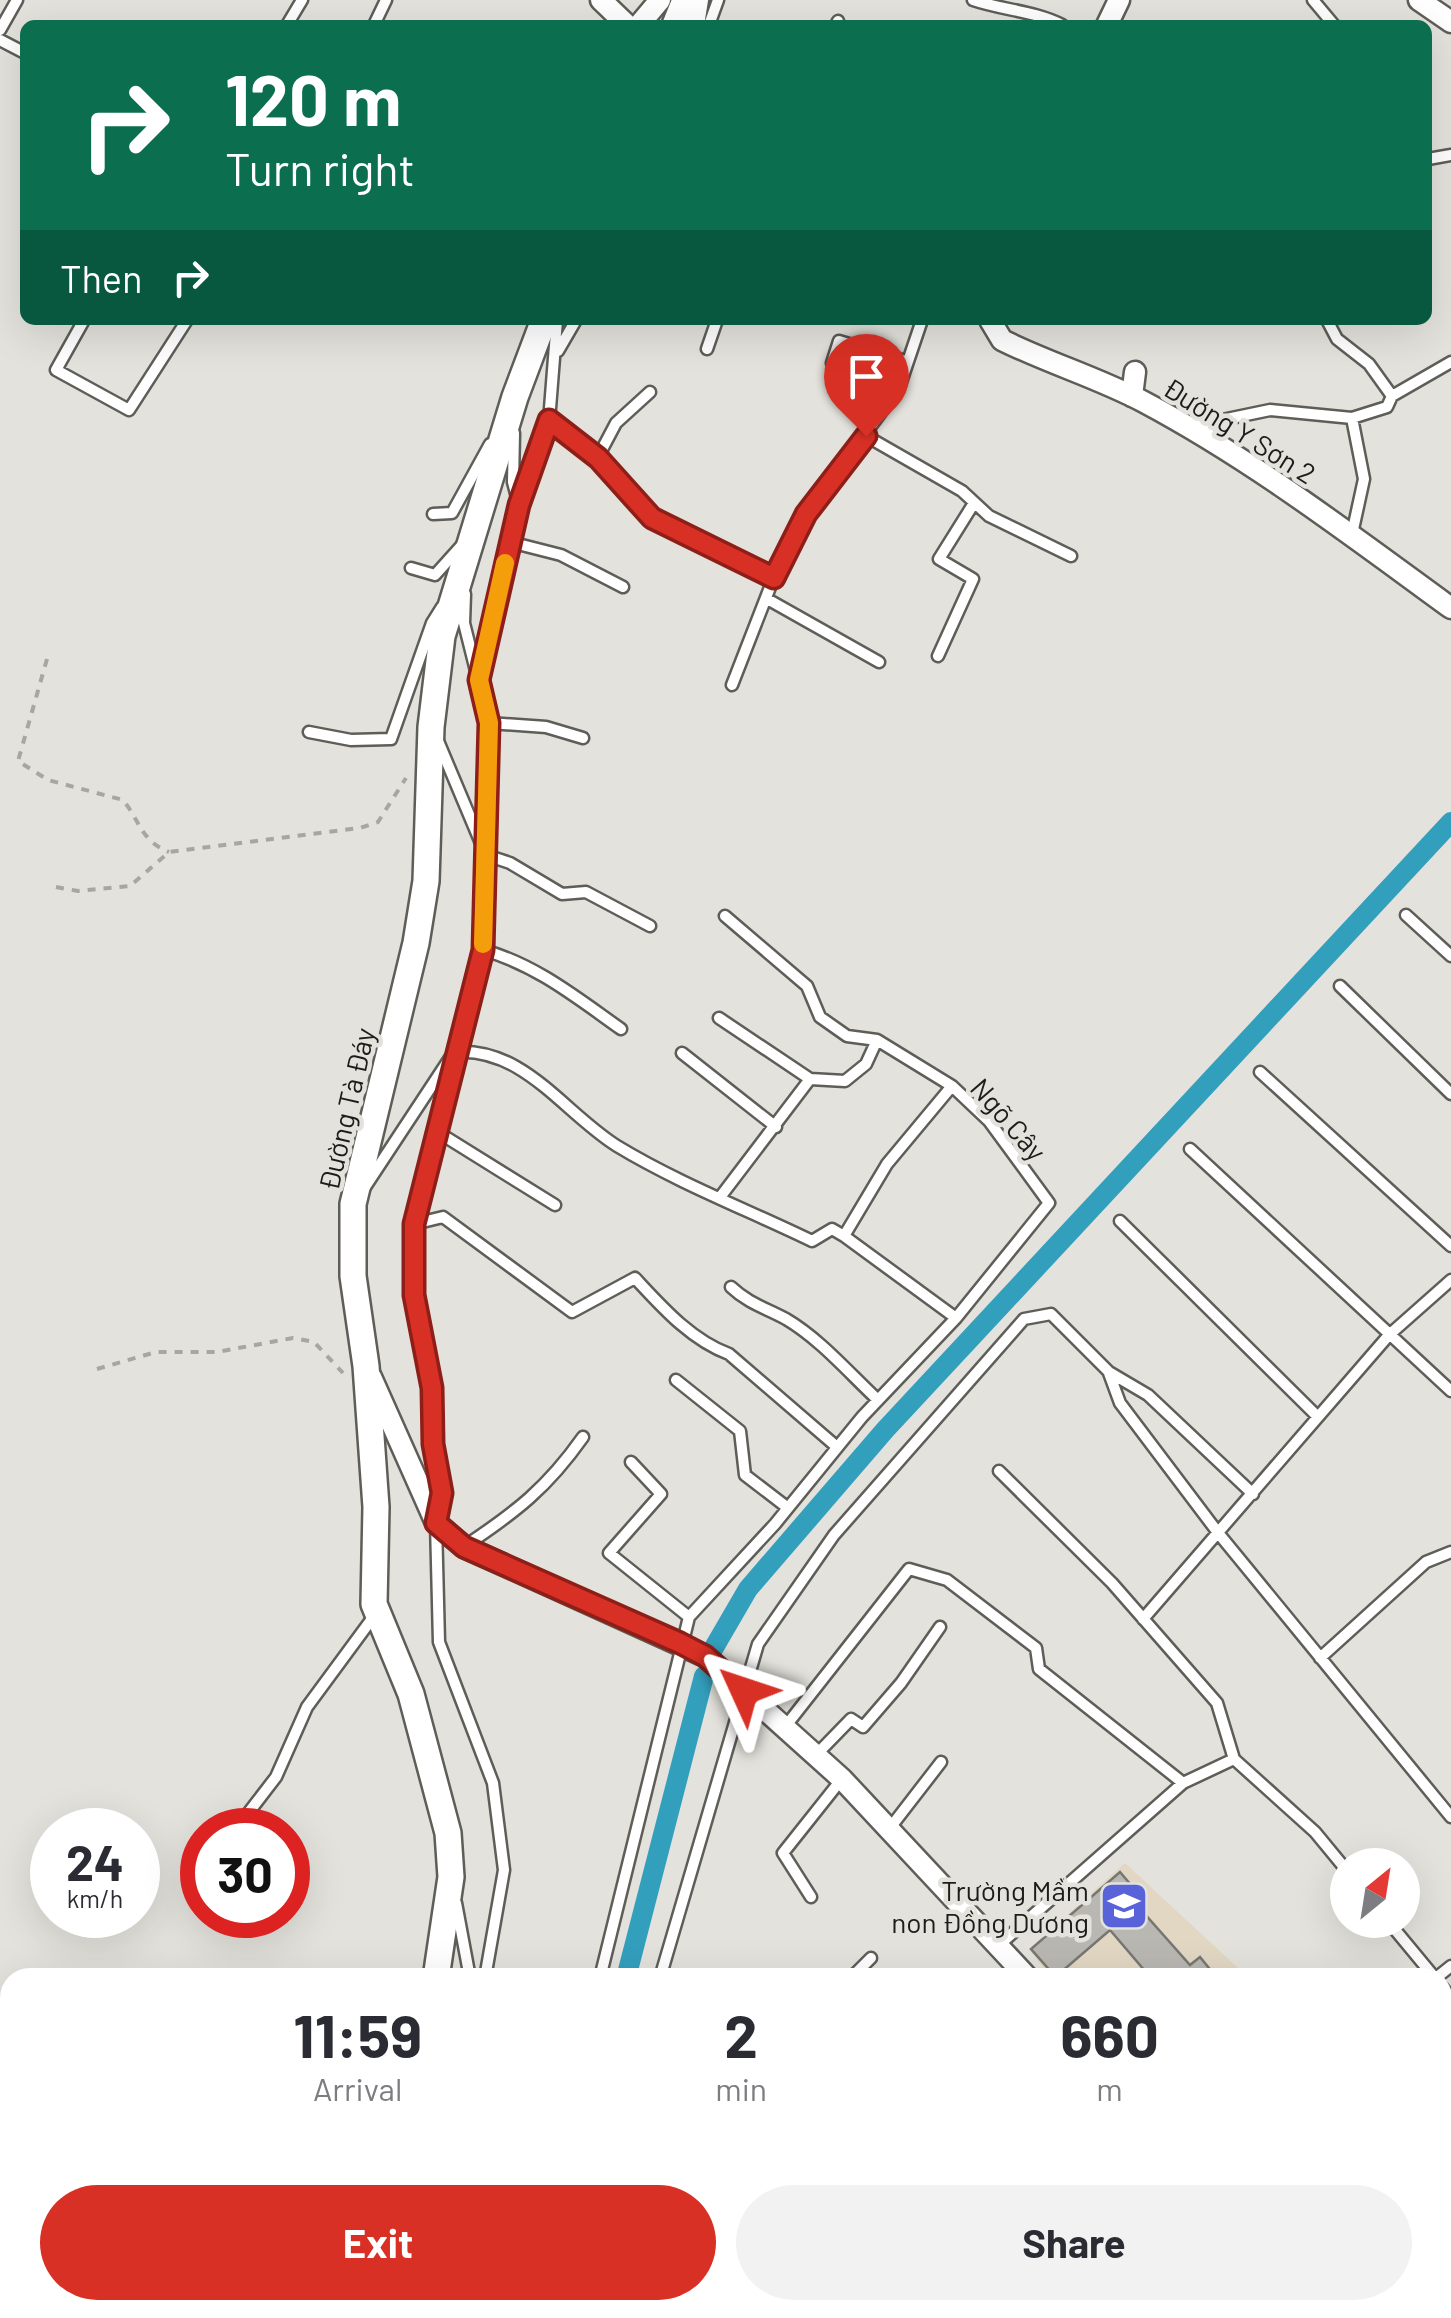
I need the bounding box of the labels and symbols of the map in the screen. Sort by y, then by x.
pin [824,334,909,437]
street label: Đường Y Sơn 2 [1158,370,1322,490]
street label: Đường Tà Đáy [311,1024,381,1194]
street label: Ngõ Cây [964,1071,1054,1167]
position arrow [692,1639,796,1743]
speed limit sign: 30 [180,1808,310,1938]
north arrow [1330,1848,1420,1938]
place label: Trường Mầm non Đồng Dương [891,1873,1089,1939]
school or university icon: Trường Mầm non Đồng Dương [1098,1880,1150,1932]

